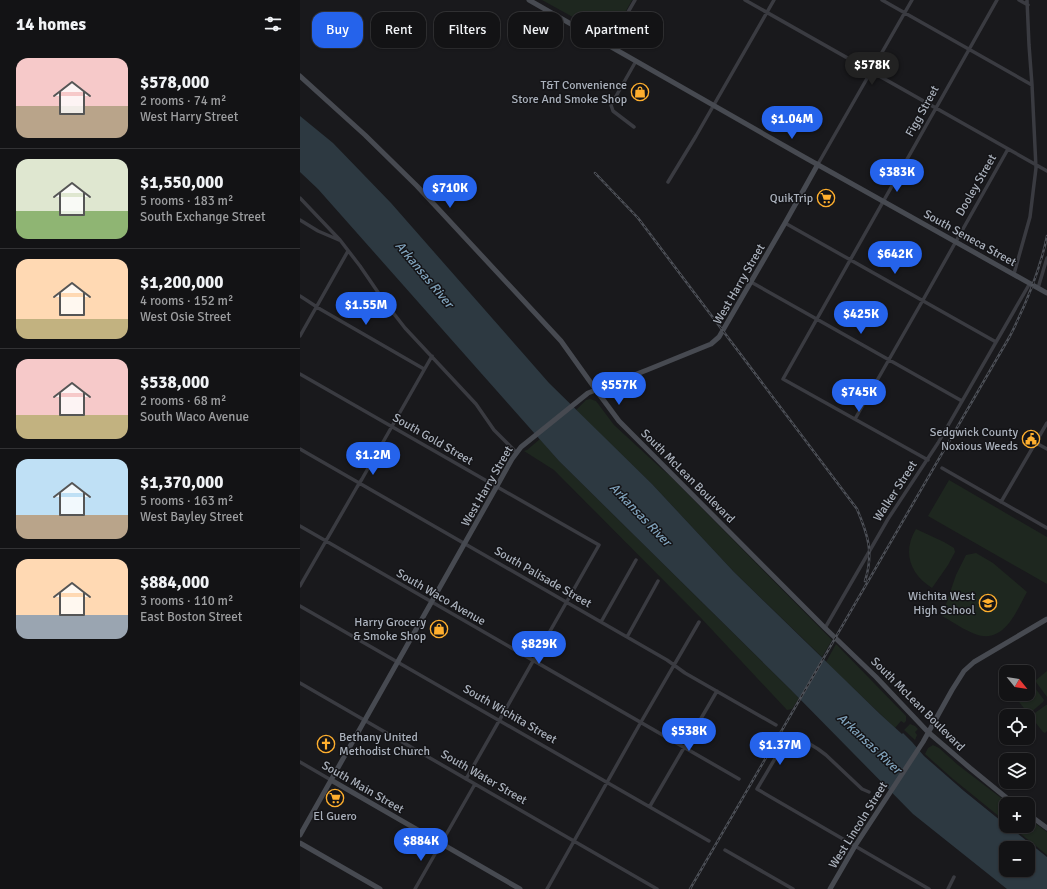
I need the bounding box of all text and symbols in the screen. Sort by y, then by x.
chip: Buy [312,12,363,48]
chip: Rent [371,12,426,48]
chip: Filters [434,12,500,48]
chip: New [508,12,563,48]
chip: Apartment [571,12,663,48]
icon: filters [262,13,284,35]
text: 14 homes [16,14,86,35]
pin: $578K [844,52,900,86]
text: $578K [854,57,890,73]
text: $578,000 [140,72,209,93]
icon: home [48,74,96,122]
place label: T&T Convenience Store And Smoke Shop [512,78,627,107]
shop icon: T&T Convenience Store And Smoke Shop [630,82,650,102]
street label: Figg Street [902,83,943,139]
text: 2 rooms · 74 m² [140,93,226,109]
pin: $1.04M [759,106,825,140]
text: West Harry Street [140,109,238,125]
text: $1.04M [771,111,813,127]
street label: Dooley Street [953,152,1000,219]
pin: $383K [869,159,925,193]
text: $383K [879,164,915,180]
text: $1,550,000 [140,172,223,193]
icon: home [48,175,96,223]
pin: $710K [422,175,478,209]
text: $710K [432,180,468,196]
supermarket icon: QuikTrip [816,188,836,208]
place label: QuikTrip [770,191,813,206]
text: 5 rooms · 183 m² [140,193,233,209]
street label: South Seneca Street [921,207,1019,270]
text: South Exchange Street [140,209,266,225]
water label: Arkansas River [392,238,458,313]
street label: West Harry Street [710,241,769,327]
pin: $642K [867,241,923,275]
text: $642K [877,246,913,262]
text: $1,200,000 [140,272,223,293]
icon: home [48,275,96,323]
pin: $1.55M [333,292,399,326]
text: 4 rooms · 152 m² [140,293,233,309]
text: $1.55M [345,297,387,313]
pin: $425K [833,301,889,335]
text: $425K [843,306,879,322]
text: West Osie Street [140,309,231,325]
text: $538,000 [140,372,209,393]
pin: $557K [591,372,647,406]
icon: home [48,375,96,423]
text: $557K [601,377,637,393]
pin: $745K [831,379,887,413]
text: $745K [841,384,877,400]
text: 2 rooms · 68 m² [140,393,226,409]
text: South Waco Avenue [140,409,249,425]
street label: South Gold Street [390,410,476,469]
place label: Sedgwick County Noxious Weeds [930,425,1018,454]
street label: South McLean Boulevard [637,426,738,527]
public building icon: Sedgwick County Noxious Weeds [1021,429,1041,449]
pin: $1.2M [345,442,401,476]
street label: West Harry Street [458,443,517,529]
text: $1.2M [355,447,391,463]
street label: Walker Street [870,458,921,524]
text: $1,370,000 [140,472,223,493]
icon: home [48,475,96,523]
water label: Arkansas River [606,480,676,551]
text: 5 rooms · 163 m² [140,493,233,509]
text: West Bayley Street [140,509,243,525]
street label: South Palisade Street [491,544,594,611]
street label: South Waco Avenue [393,566,488,629]
text: $884,000 [140,572,209,593]
icon: home [48,575,96,623]
place label: Wichita West High School [908,589,975,618]
text: 3 rooms · 110 m² [140,593,233,609]
school or university icon: Wichita West High School [978,593,998,613]
text: East Boston Street [140,609,242,625]
place label: Harry Grocery & Smoke Shop [353,615,426,644]
shop icon: Harry Grocery & Smoke Shop [429,619,449,639]
pin: $829K [511,631,567,665]
text: $829K [521,636,557,652]
street label: South McLean Boulevard [867,654,968,755]
north arrow [999,665,1035,701]
map controls [999,665,1035,877]
street label: South Wichita Street [460,681,559,747]
button: locate [999,709,1035,745]
water label: Arkansas River [834,710,906,779]
pin: $538K [661,718,717,752]
text: $538K [671,723,707,739]
place label: Bethany United Methodist Church [339,730,430,759]
pin: $1.37M [747,732,813,766]
church icon: Bethany United Methodist Church [316,734,336,754]
text: $1.37M [759,737,801,753]
street label: South Water Street [438,747,529,808]
button: layers [999,753,1035,789]
street label: South Main Street [319,758,406,817]
street label: West Lincoln Street [826,779,891,871]
supermarket icon: El Guero [325,788,345,808]
button: + [999,797,1035,833]
place label: El Guero [313,809,357,824]
pin: $884K [393,828,449,862]
text: $884K [403,833,439,849]
button: − [999,841,1035,877]

